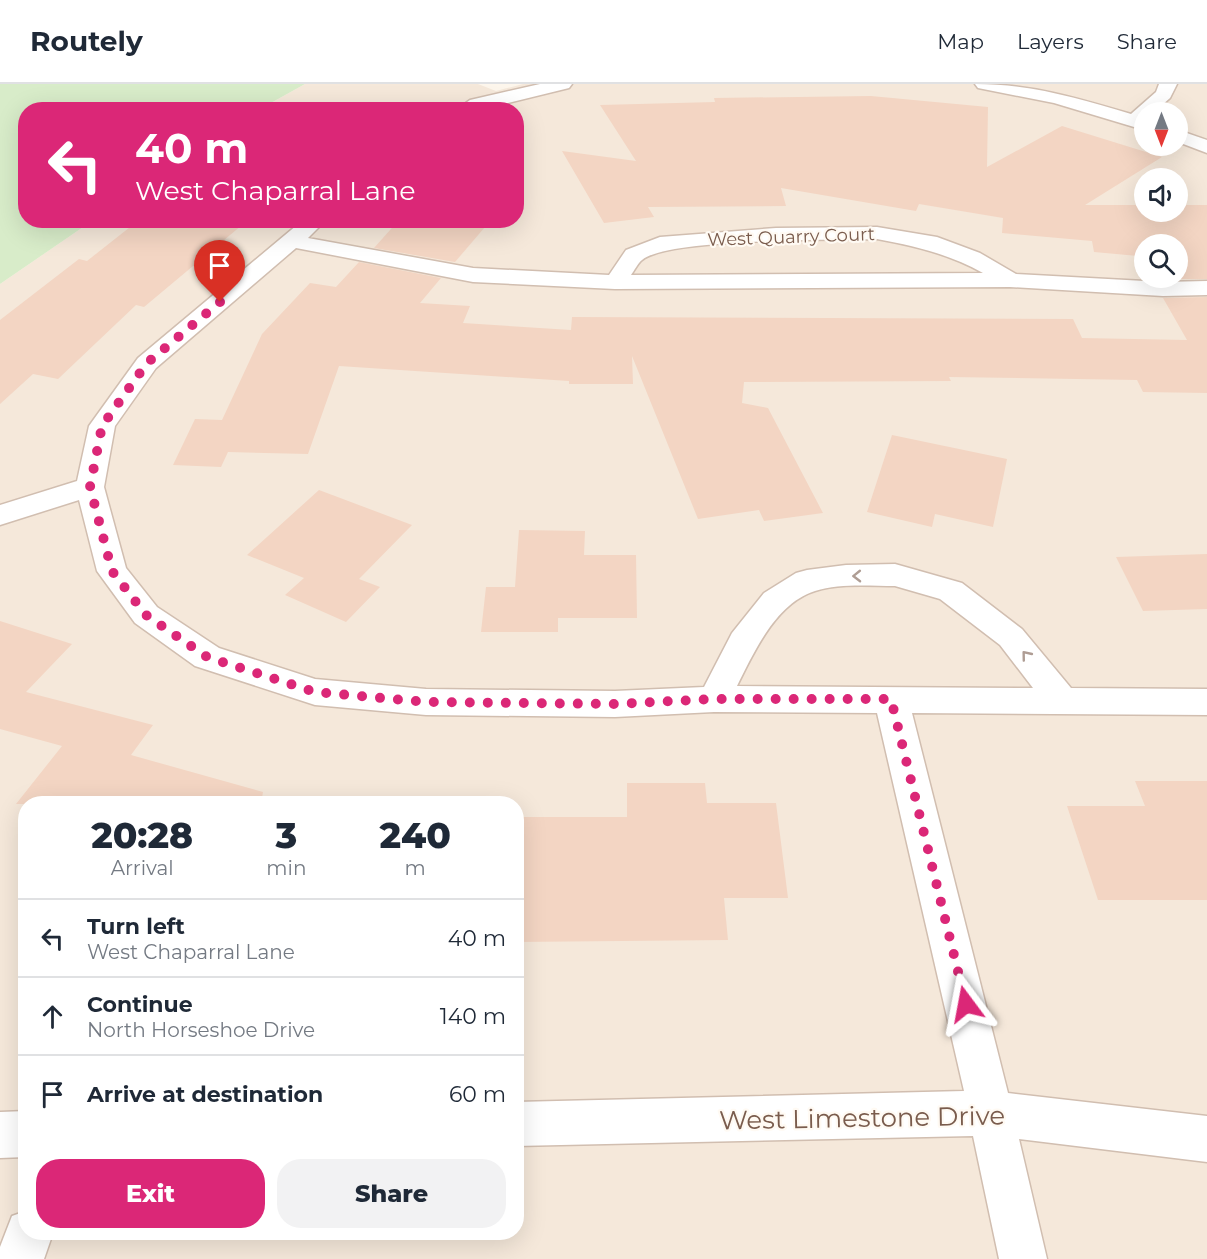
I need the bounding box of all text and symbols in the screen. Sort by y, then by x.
text: Routely [30,24,143,58]
text: Map [937,29,984,54]
text: Layers [1017,29,1084,54]
text: Share [1117,29,1177,54]
north arrow [1134,102,1188,156]
map controls [1134,102,1188,288]
text: 40 m [135,122,248,174]
icon: left [36,126,114,204]
button: sound [1134,168,1188,222]
text: West Chaparral Lane [135,174,416,207]
street label: West Quarry Court [707,223,875,251]
button: search [1134,234,1188,288]
pin [194,240,245,302]
icon: arrive [203,249,236,282]
one-way arrow [853,570,862,582]
one-way arrow [1022,651,1033,662]
text: 20:28 [91,813,193,857]
text: 3 [276,813,297,857]
text: 240 [380,813,451,857]
text: Arrival [111,856,174,880]
text: min [266,856,306,880]
text: m [405,856,426,880]
text: Turn left [87,913,185,940]
icon: left [36,922,69,955]
text: 40 m [448,925,506,952]
text: West Chaparral Lane [87,940,295,964]
position arrow [934,972,998,1036]
text: Continue [87,991,193,1018]
icon: ahead [36,1000,69,1033]
text: 140 m [440,1003,506,1030]
text: North Horseshoe Drive [87,1018,315,1042]
icon: arrive [36,1078,69,1111]
text: Arrive at destination [87,1081,323,1108]
text: 60 m [449,1081,506,1108]
street label: West Limestone Drive [719,1100,1005,1136]
button: Exit [36,1159,265,1228]
button: Share [277,1159,506,1228]

